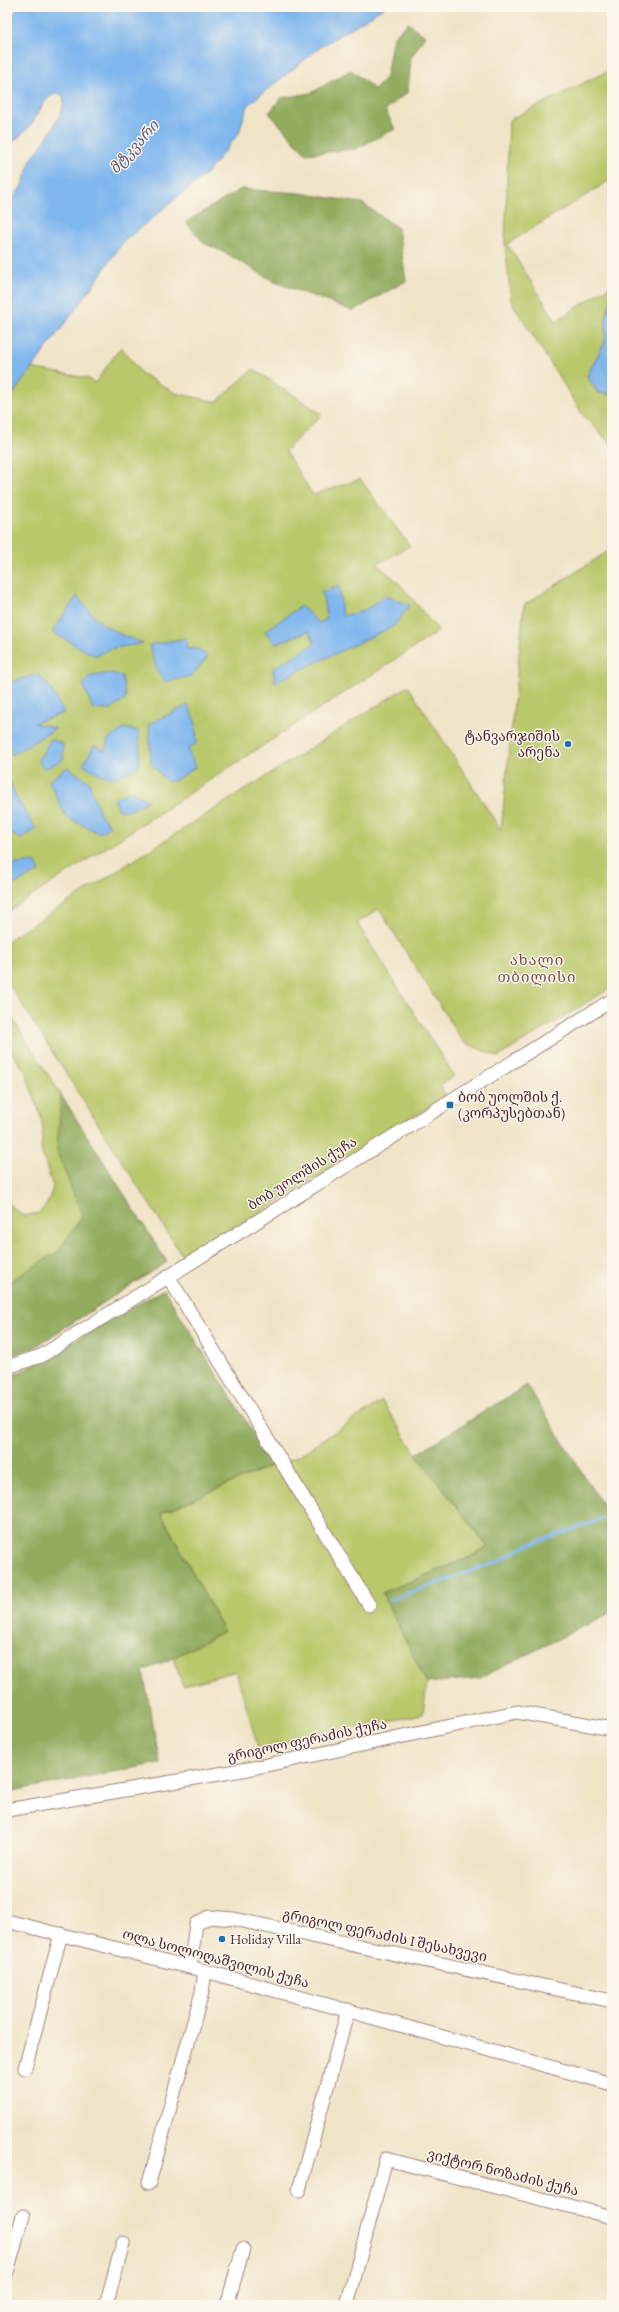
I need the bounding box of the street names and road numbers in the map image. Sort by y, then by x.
street label: ბობ უოლშის ქუჩა [244,1132,360,1214]
street label: გრიგოლ ფერაძის ქუჩა [226,1714,388,1766]
street label: გრიგოლ ფერაძის I შესახვევი [281,1905,489,1966]
street label: ოლა სოლოღაშვილის ქუჩა [121,1924,311,1992]
street label: ვიქტორ ნოზაძის ქუჩა [425,2144,581,2200]

